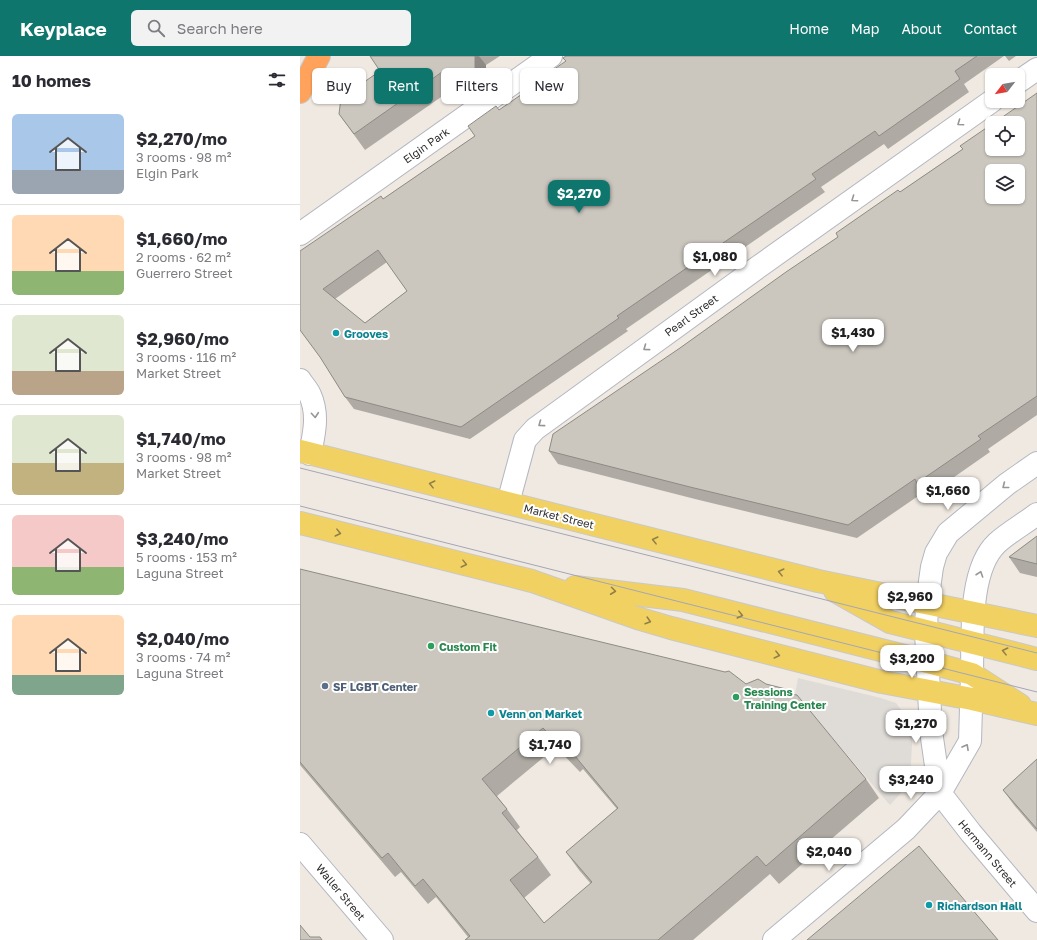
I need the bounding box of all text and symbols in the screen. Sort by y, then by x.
search box [131,10,411,46]
text: Keyplace [20,17,107,40]
icon: search [145,17,167,39]
text: Search here [177,19,263,37]
text: Home [789,20,829,37]
text: Map [851,20,879,37]
text: About [901,20,942,37]
text: Contact [964,20,1017,37]
chip: Buy [312,68,366,104]
chip: Rent [374,68,433,104]
chip: Filters [441,68,512,104]
chip: New [520,68,578,104]
north arrow [985,68,1025,108]
map controls [985,68,1025,204]
icon: filters [266,69,288,91]
text: 10 homes [12,70,91,91]
button: locate [985,116,1025,156]
one-way arrow [957,118,964,126]
street label: Elgin Park [400,124,452,166]
text: $2,270/mo [136,128,227,149]
icon: home [44,130,92,178]
text: 3 rooms · 98 m² [136,149,231,165]
button: layers [985,164,1025,204]
text: Elgin Park [136,165,199,181]
pin: $2,270 [546,180,612,214]
text: $2,270 [557,185,601,201]
one-way arrow [851,194,858,202]
text: $1,660/mo [136,228,227,249]
icon: home [44,231,92,279]
pin: $1,080 [682,243,748,277]
text: $1,080 [693,248,737,264]
text: 2 rooms · 62 m² [136,249,231,265]
text: Guerrero Street [136,265,233,281]
street label: Pearl Street [662,291,720,339]
pin: $1,430 [820,319,886,353]
text: $1,430 [831,324,875,340]
place label: Grooves [344,327,388,340]
text: $2,960/mo [136,328,229,349]
marker: Grooves [331,328,341,338]
icon: home [44,331,92,379]
one-way arrow [644,343,651,350]
text: 3 rooms · 116 m² [136,349,236,365]
text: Market Street [136,365,221,381]
one-way arrow [310,412,319,418]
one-way arrow [538,419,545,427]
text: $1,740/mo [136,428,226,449]
icon: home [44,431,92,479]
text: 3 rooms · 98 m² [136,449,231,465]
text: Market Street [136,465,221,481]
pin: $1,660 [915,477,981,511]
one-way arrow [429,480,436,489]
one-way arrow [1003,481,1010,488]
text: $1,660 [926,482,970,498]
street label: Market Street [522,501,596,531]
text: $3,240/mo [136,528,228,549]
one-way arrow [335,528,341,536]
icon: home [44,531,92,579]
one-way arrow [651,536,658,545]
text: 5 rooms · 153 m² [136,549,237,565]
one-way arrow [461,560,467,568]
text: Laguna Street [136,565,224,581]
one-way arrow [777,568,784,576]
one-way arrow [975,570,984,577]
pin: $2,960 [877,583,943,617]
one-way arrow [609,586,616,595]
text: $2,960 [887,588,933,604]
one-way arrow [736,610,743,619]
one-way arrow [645,617,652,625]
text: $2,040/mo [136,628,229,649]
icon: home [44,631,92,679]
place label: Custom Fit [439,640,497,653]
marker: Custom Fit [426,641,436,651]
pin: $3,200 [879,645,945,679]
one-way arrow [1002,648,1008,656]
text: 3 rooms · 74 m² [136,649,230,665]
text: $3,200 [889,650,935,666]
one-way arrow [774,651,781,659]
text: Laguna Street [136,665,224,681]
place label: SF LGBT Center [333,680,418,693]
marker: SF LGBT Center [320,681,330,691]
place label: Sessions Training Center [744,685,827,711]
marker: Sessions Training Center [731,692,741,702]
place label: Venn on Market [499,707,583,720]
marker: Venn on Market [486,708,496,718]
pin: $1,270 [883,710,949,744]
text: $1,270 [894,715,938,731]
pin: $1,740 [517,731,583,765]
text: $1,740 [528,736,572,752]
one-way arrow [962,744,969,751]
pin: $3,240 [878,766,944,800]
text: $3,240 [888,771,934,787]
street label: Hermann Street [956,817,1020,889]
pin: $2,040 [796,838,862,872]
text: $2,040 [806,843,852,859]
street label: Waller Street [314,861,368,923]
place label: Richardson Hall [937,899,1022,912]
marker: Richardson Hall [924,900,934,910]

